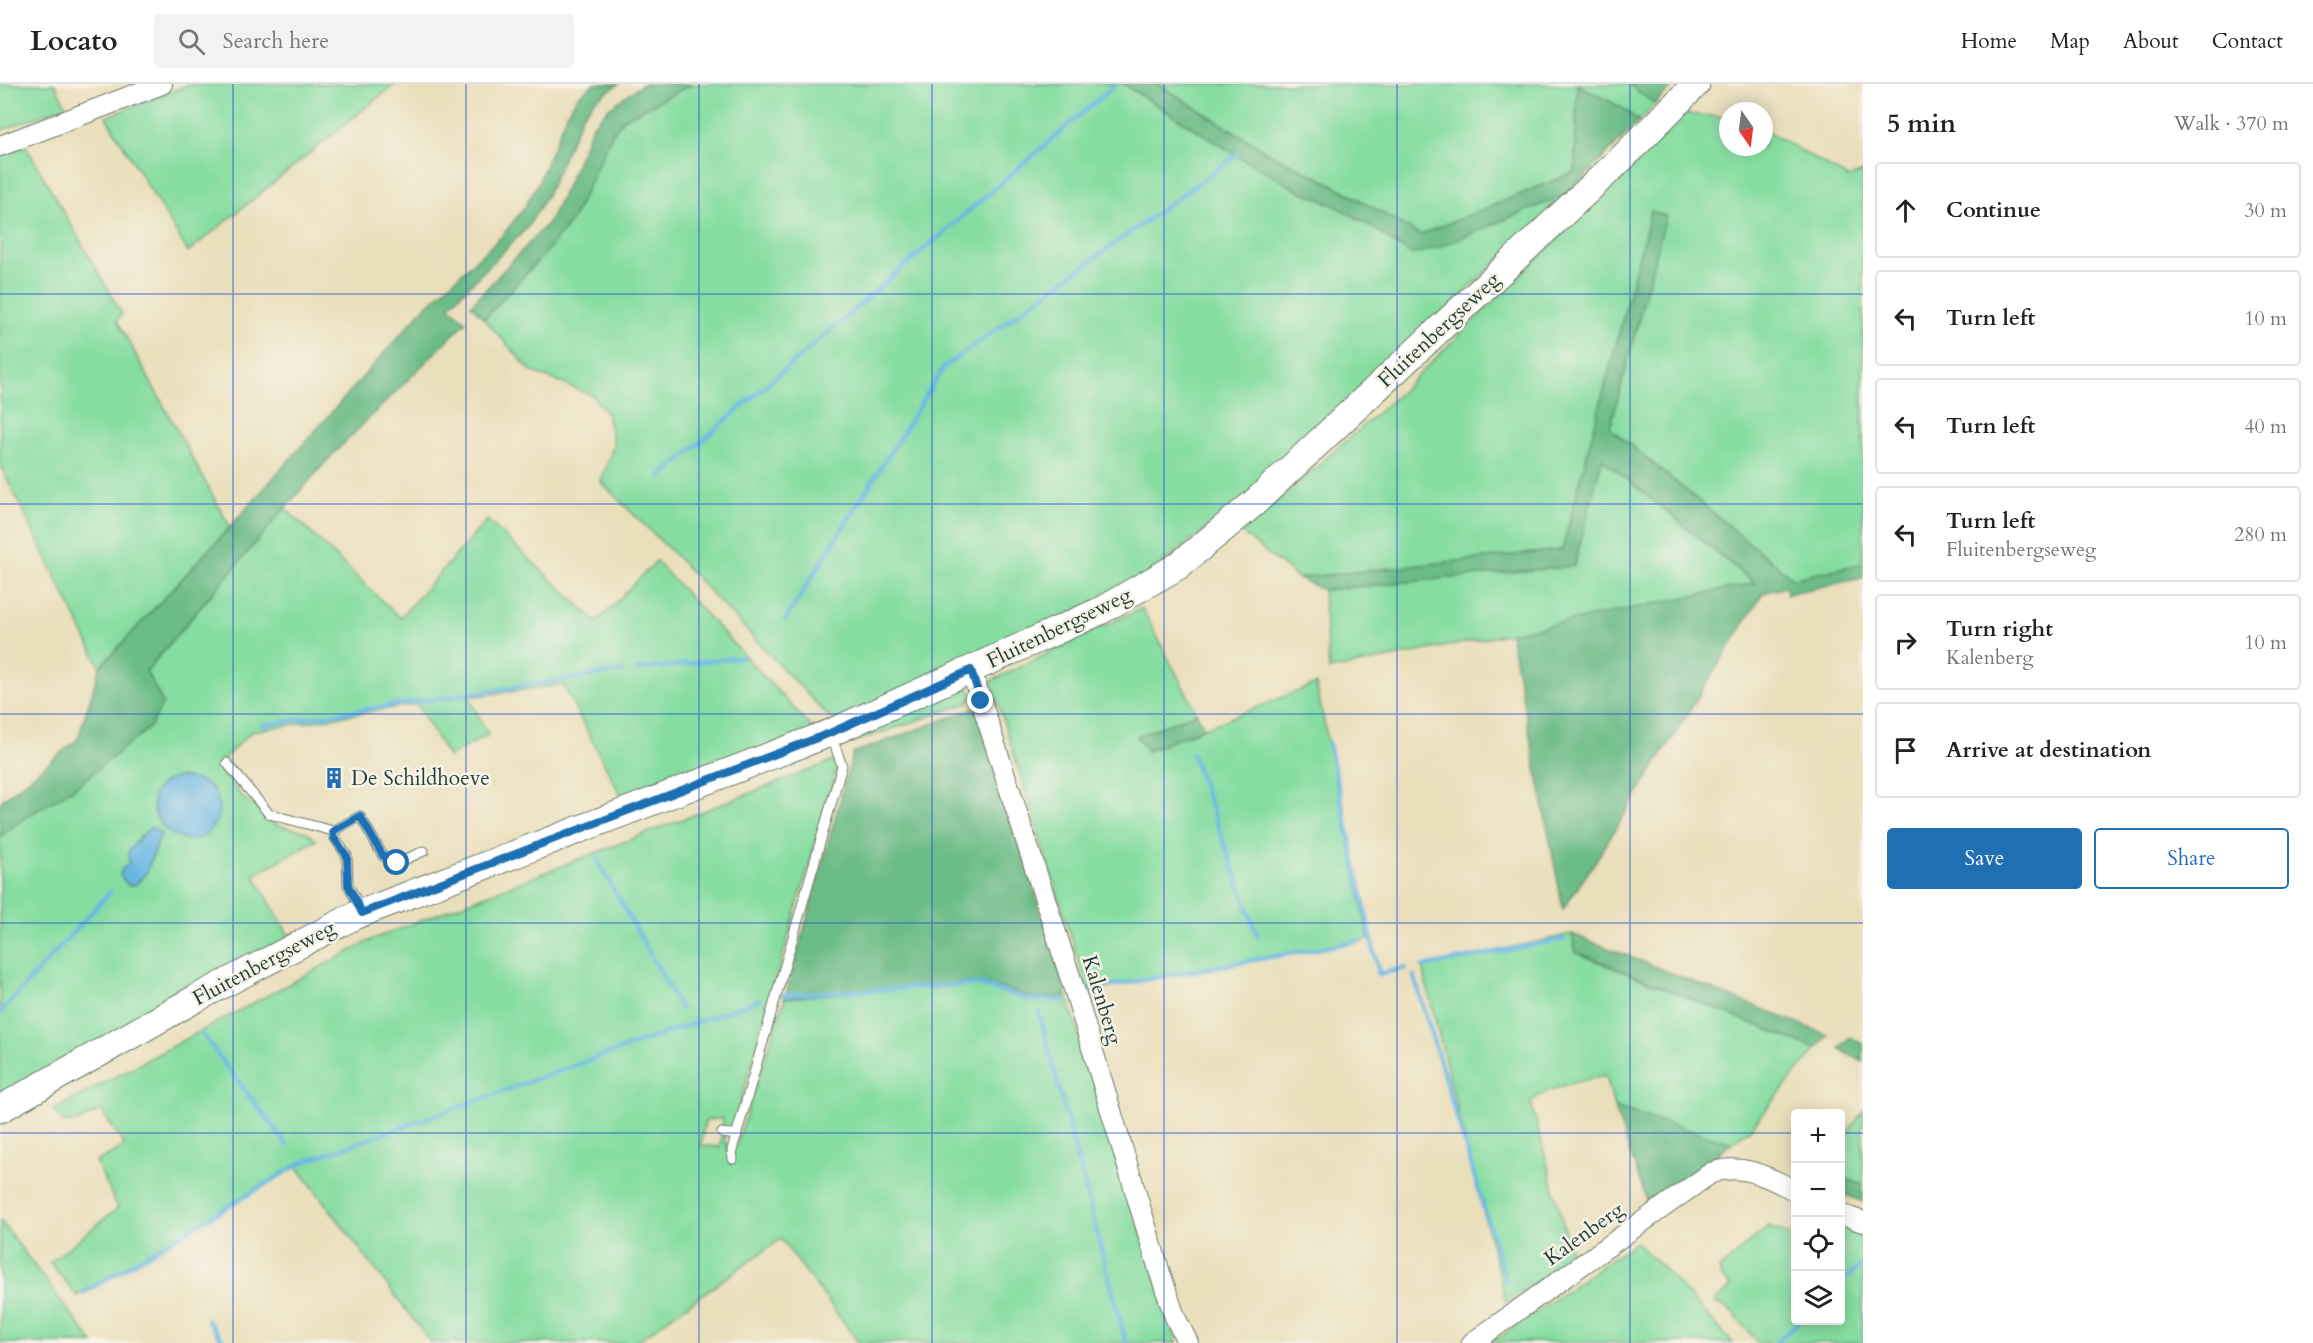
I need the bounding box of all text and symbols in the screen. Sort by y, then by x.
search box [154,14,574,68]
text: Locato [30,22,118,60]
icon: search [175,25,208,58]
text: Search here [223,26,329,56]
text: Home [1961,27,2017,56]
text: Map [2050,27,2090,56]
text: About [2123,27,2179,56]
text: Contact [2212,27,2283,56]
north arrow [1719,102,1773,156]
text: 5 min [1887,106,1956,141]
text: Walk · 370 m [2174,110,2289,137]
icon: ahead [1889,194,1922,227]
text: Continue [1946,195,2041,225]
text: 30 m [2244,197,2287,224]
street label: Fluitenbergseweg [1371,265,1507,394]
icon: left [1889,302,1922,335]
text: Turn left [1946,303,2035,333]
text: 10 m [2244,305,2287,332]
icon: left [1889,410,1922,443]
text: Turn left [1946,411,2035,441]
text: 40 m [2244,413,2287,440]
text: Turn left [1946,506,2035,536]
icon: left [1889,518,1922,551]
text: 280 m [2234,521,2287,548]
text: Fluitenbergseweg [1946,536,2096,563]
street label: Fluitenbergseweg [982,580,1136,676]
text: Turn right [1946,614,2053,644]
icon: right [1889,626,1922,659]
text: 10 m [2244,629,2287,656]
text: Kalenberg [1946,644,2033,671]
route end [967,687,993,713]
icon: arrive [1889,734,1922,767]
text: Arrive at destination [1946,735,2151,765]
place label: De Schildhoeve [351,764,490,793]
building icon: De Schildhoeve [322,766,346,790]
button: Save [1887,828,2082,889]
button: Share [2094,828,2289,889]
route start [383,849,409,875]
street label: Fluitenbergseweg [188,913,341,1013]
street label: Kalenberg [1075,952,1129,1048]
map controls [1791,1109,1845,1325]
button: + [1791,1109,1845,1163]
button: − [1791,1163,1845,1217]
street label: Kalenberg [1538,1195,1630,1273]
button: locate [1791,1217,1845,1271]
button: layers [1791,1271,1845,1325]

